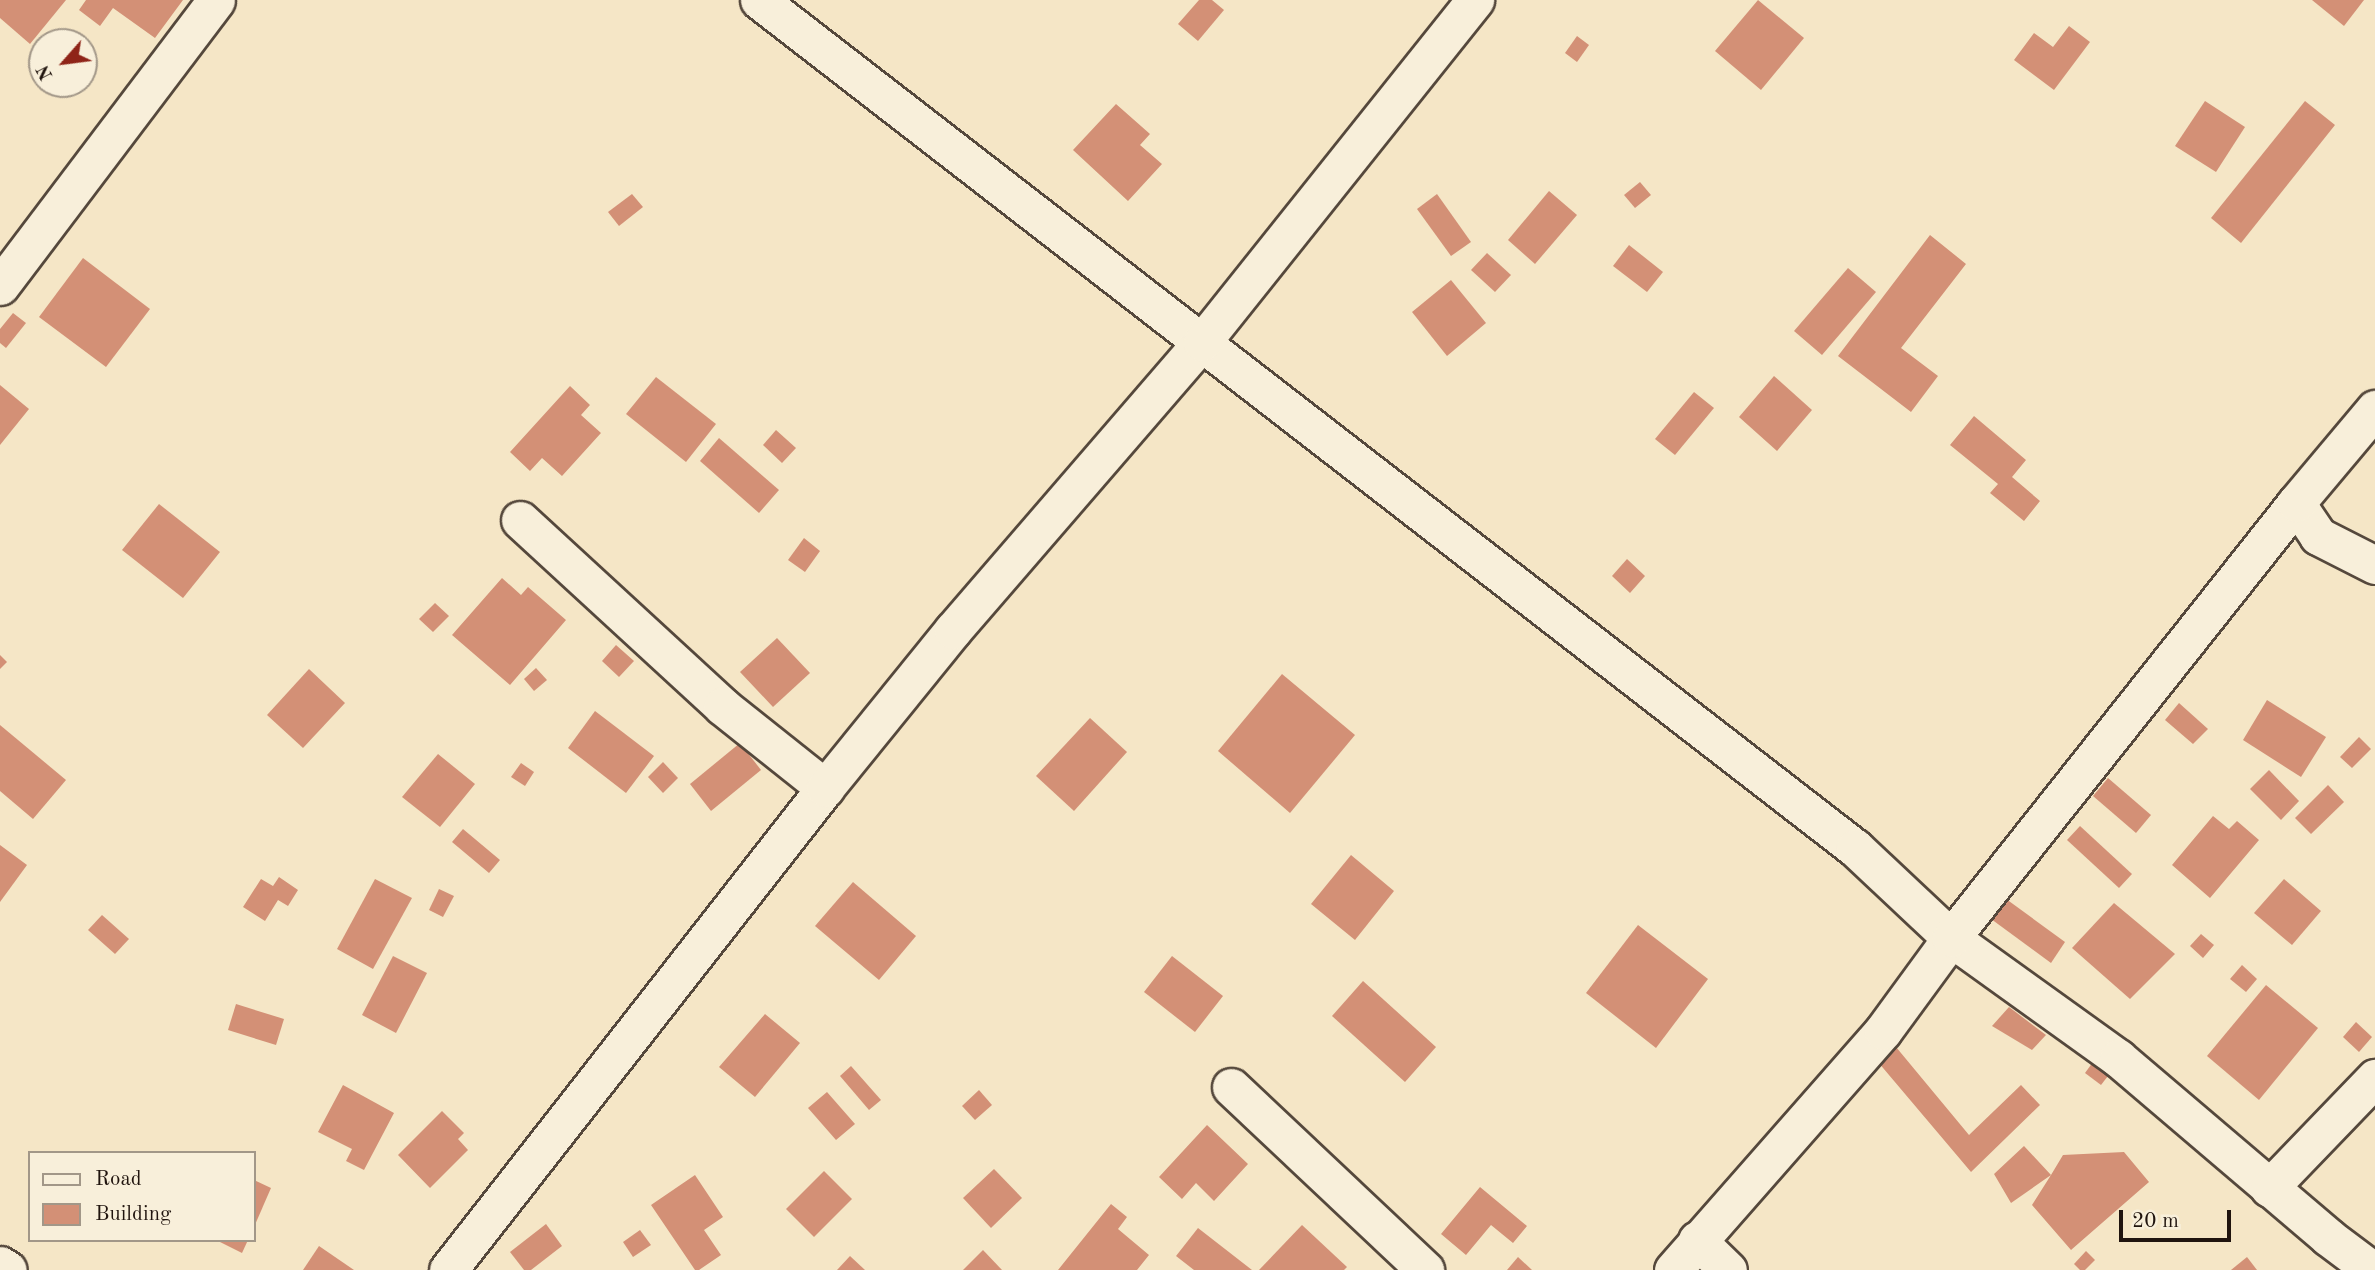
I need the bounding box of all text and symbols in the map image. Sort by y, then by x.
north arrow [28,28,98,98]
text: N [34,61,58,83]
legend [28,1151,256,1242]
text: Road [95,1169,142,1190]
scale bar [2123,1196,2235,1240]
text: Building [95,1204,171,1225]
text: 20 m [2132,1211,2179,1232]

